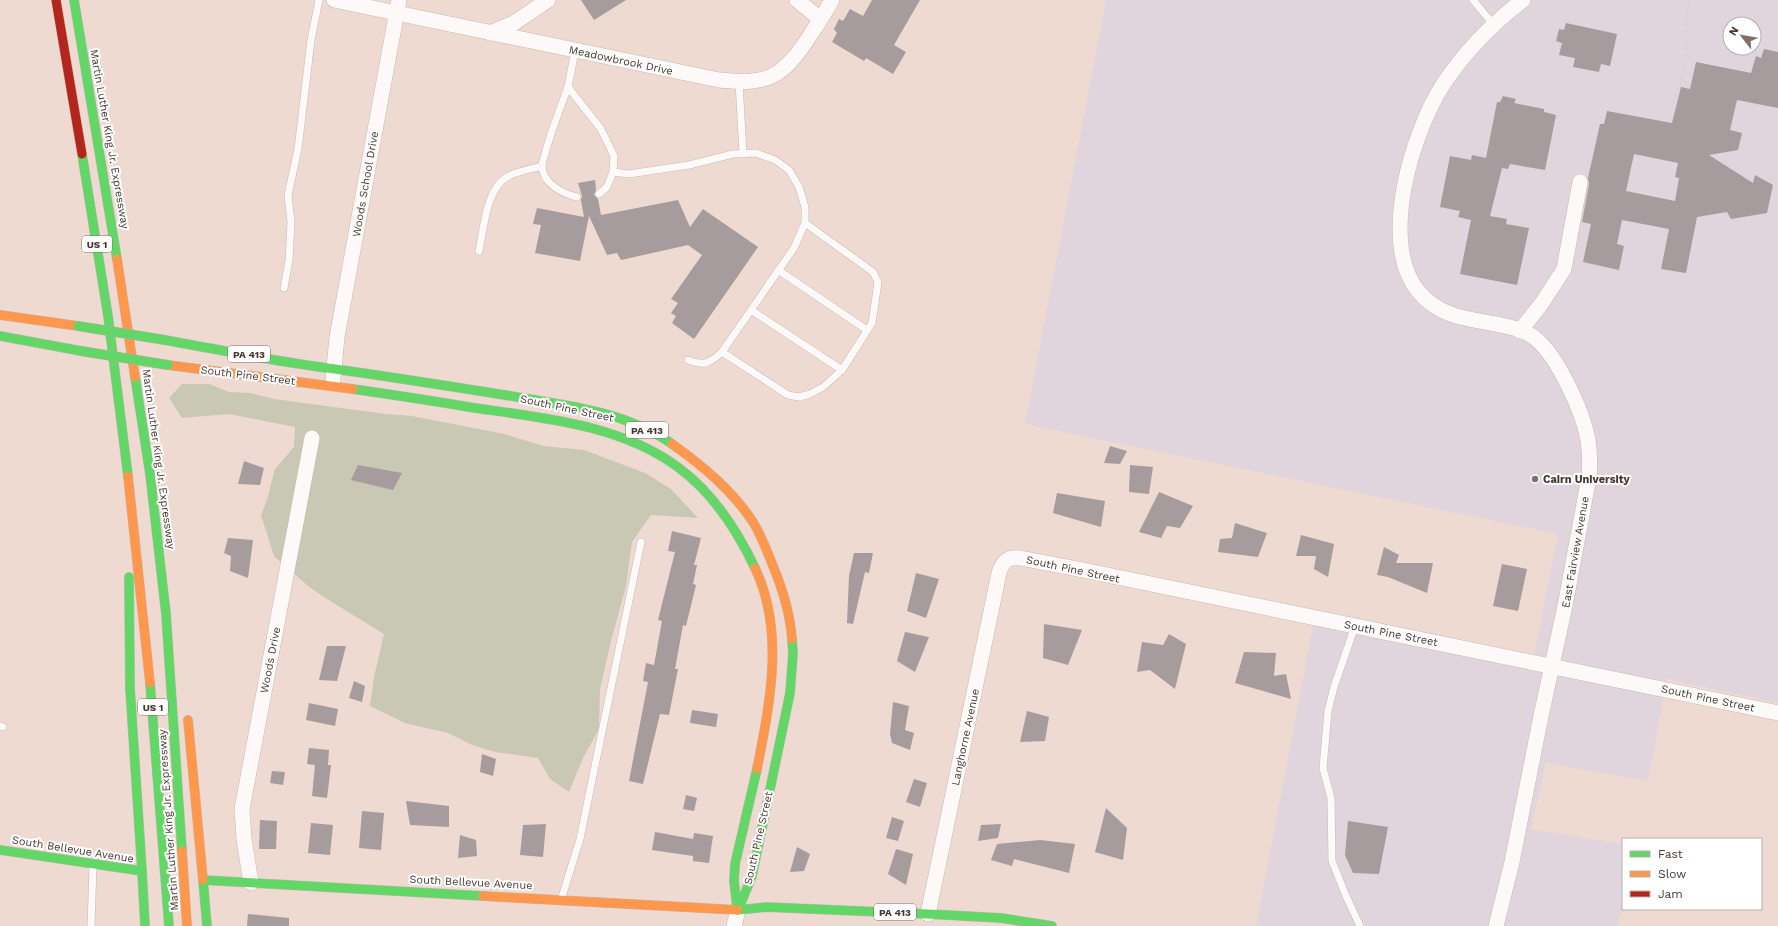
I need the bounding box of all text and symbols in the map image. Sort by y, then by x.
north arrow [1722,16,1762,56]
text: N [1726,24,1742,38]
street label: Meadowbrook Drive [568,43,674,78]
street label: Martin Luther King Jr. Expressway [87,48,132,230]
street label: Woods School Drive [350,130,381,238]
road number: US 1 [82,236,112,252]
road number: PA 413 [228,346,270,362]
street label: South Pine Street [200,363,296,388]
street label: Martin Luther King Jr. Expressway [139,368,178,550]
street label: South Pine Street [519,392,615,425]
road number: PA 413 [626,422,668,438]
place label: Cairn University [1543,473,1631,486]
marker: Cairn University [1530,474,1540,484]
street label: East Fairview Avenue [1559,495,1592,609]
street label: South Pine Street [1025,553,1121,586]
street label: South Pine Street [1343,618,1439,649]
street label: Woods Drive [258,626,283,694]
street label: South Pine Street [1660,682,1756,715]
street label: Langhorne Avenue [949,687,982,787]
road number: US 1 [138,699,168,715]
street label: Martin Luther King Jr. Expressway [156,728,181,911]
street label: South Pine Street [741,790,776,886]
street label: South Bellevue Avenue [11,833,135,866]
legend [1622,838,1762,910]
text: Fast [1658,847,1683,861]
text: Slow [1658,867,1686,881]
street label: South Bellevue Avenue [409,873,533,892]
text: Jam [1658,887,1683,901]
road number: PA 413 [874,904,916,920]

